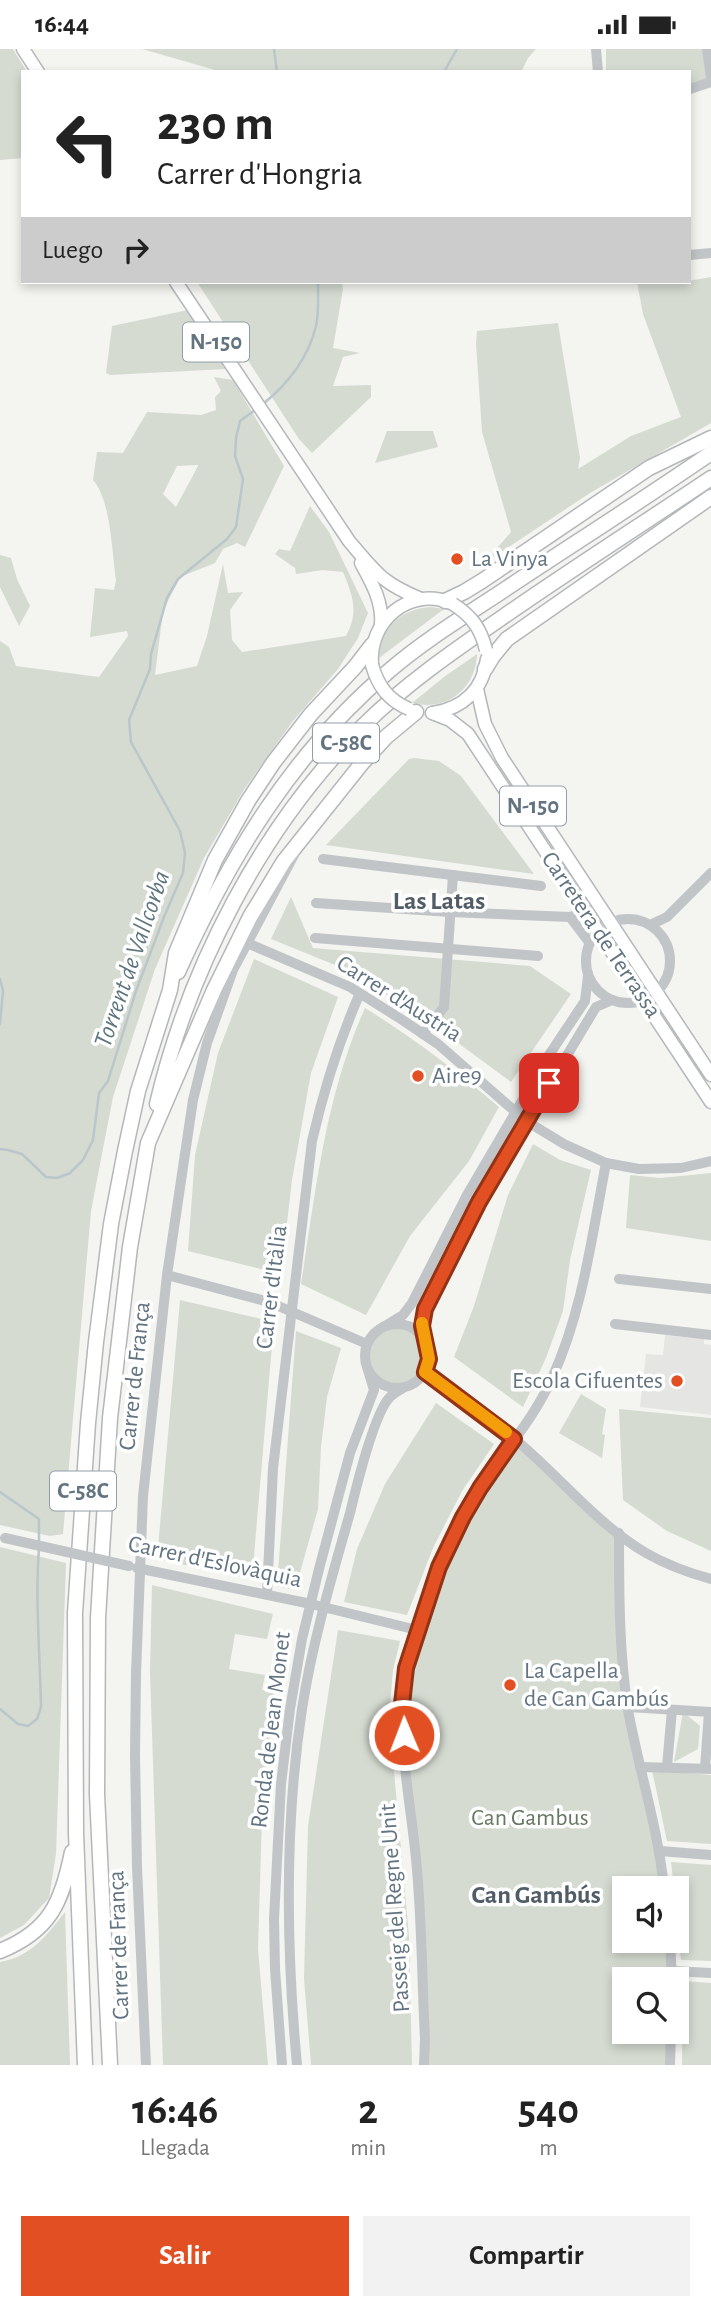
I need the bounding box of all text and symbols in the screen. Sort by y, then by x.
text: 16:44 [35,11,89,37]
icon: left [42,98,133,189]
text: 230 m [157,100,274,149]
text: Carrer d'Hongria [157,158,363,190]
icon: right [117,231,155,269]
text: Luego [42,237,103,263]
road number: N-150 [183,323,249,361]
place label: La Vinya [471,547,548,571]
marker: La Vinya [449,551,465,567]
road number: C-58C [313,723,379,763]
road number: N-150 [500,786,566,825]
street label: Carretera de Terrassa [537,848,665,1022]
water label: Torrent de Vallcorba [90,867,174,1051]
district label: Las Latas [393,888,485,914]
street label: Carrer d'Austria [332,951,466,1047]
pin [519,1053,579,1113]
place label: Aire9 [432,1064,482,1088]
icon: arrive [530,1064,568,1102]
marker: Aire9 [410,1068,426,1084]
street label: Carrer d'Itàlia [252,1224,292,1350]
street label: Carrer de França [115,1300,155,1452]
place label: Escola Cifuentes [512,1369,663,1393]
marker: Escola Cifuentes [669,1373,685,1389]
road number: C-58C [50,1471,116,1511]
street label: Carrer d'Eslovàquia [126,1532,304,1592]
street label: Ronda de Jean Monet [247,1630,295,1830]
place label: La Capella de Can Gambús [524,1659,669,1711]
marker: La Capella de Can Gambús [502,1677,518,1693]
position arrow [367,1698,441,1772]
street label: Passeig del Regne Unit [376,1802,414,2013]
park label: Can Gambus [471,1806,589,1830]
street label: Carrer de França [104,1870,134,2020]
map controls [612,1876,689,2044]
button: sound [612,1876,689,1953]
district label: Can Gambús [471,1882,601,1908]
button: search [612,1967,689,2044]
text: 16:46 [132,2089,218,2131]
text: 2 [358,2089,378,2131]
text: 540 [518,2089,579,2131]
text: Llegada [140,2137,210,2160]
text: min [350,2137,386,2160]
text: m [539,2137,558,2160]
button: Salir [21,2216,349,2296]
button: Compartir [363,2216,690,2296]

